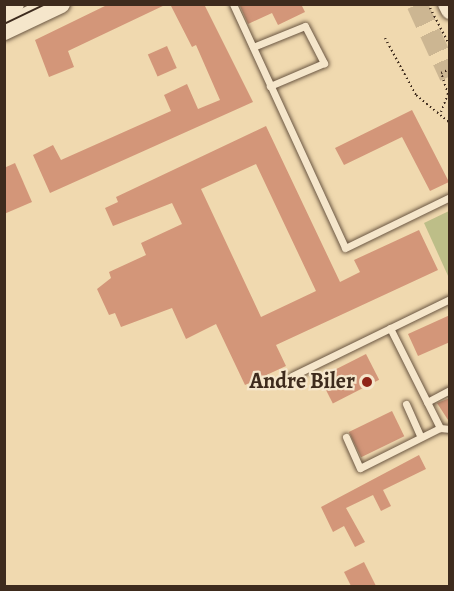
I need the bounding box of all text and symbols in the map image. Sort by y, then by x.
place label: Andre Biler [250,369,355,395]
marker: Andre Biler [360,375,374,389]

